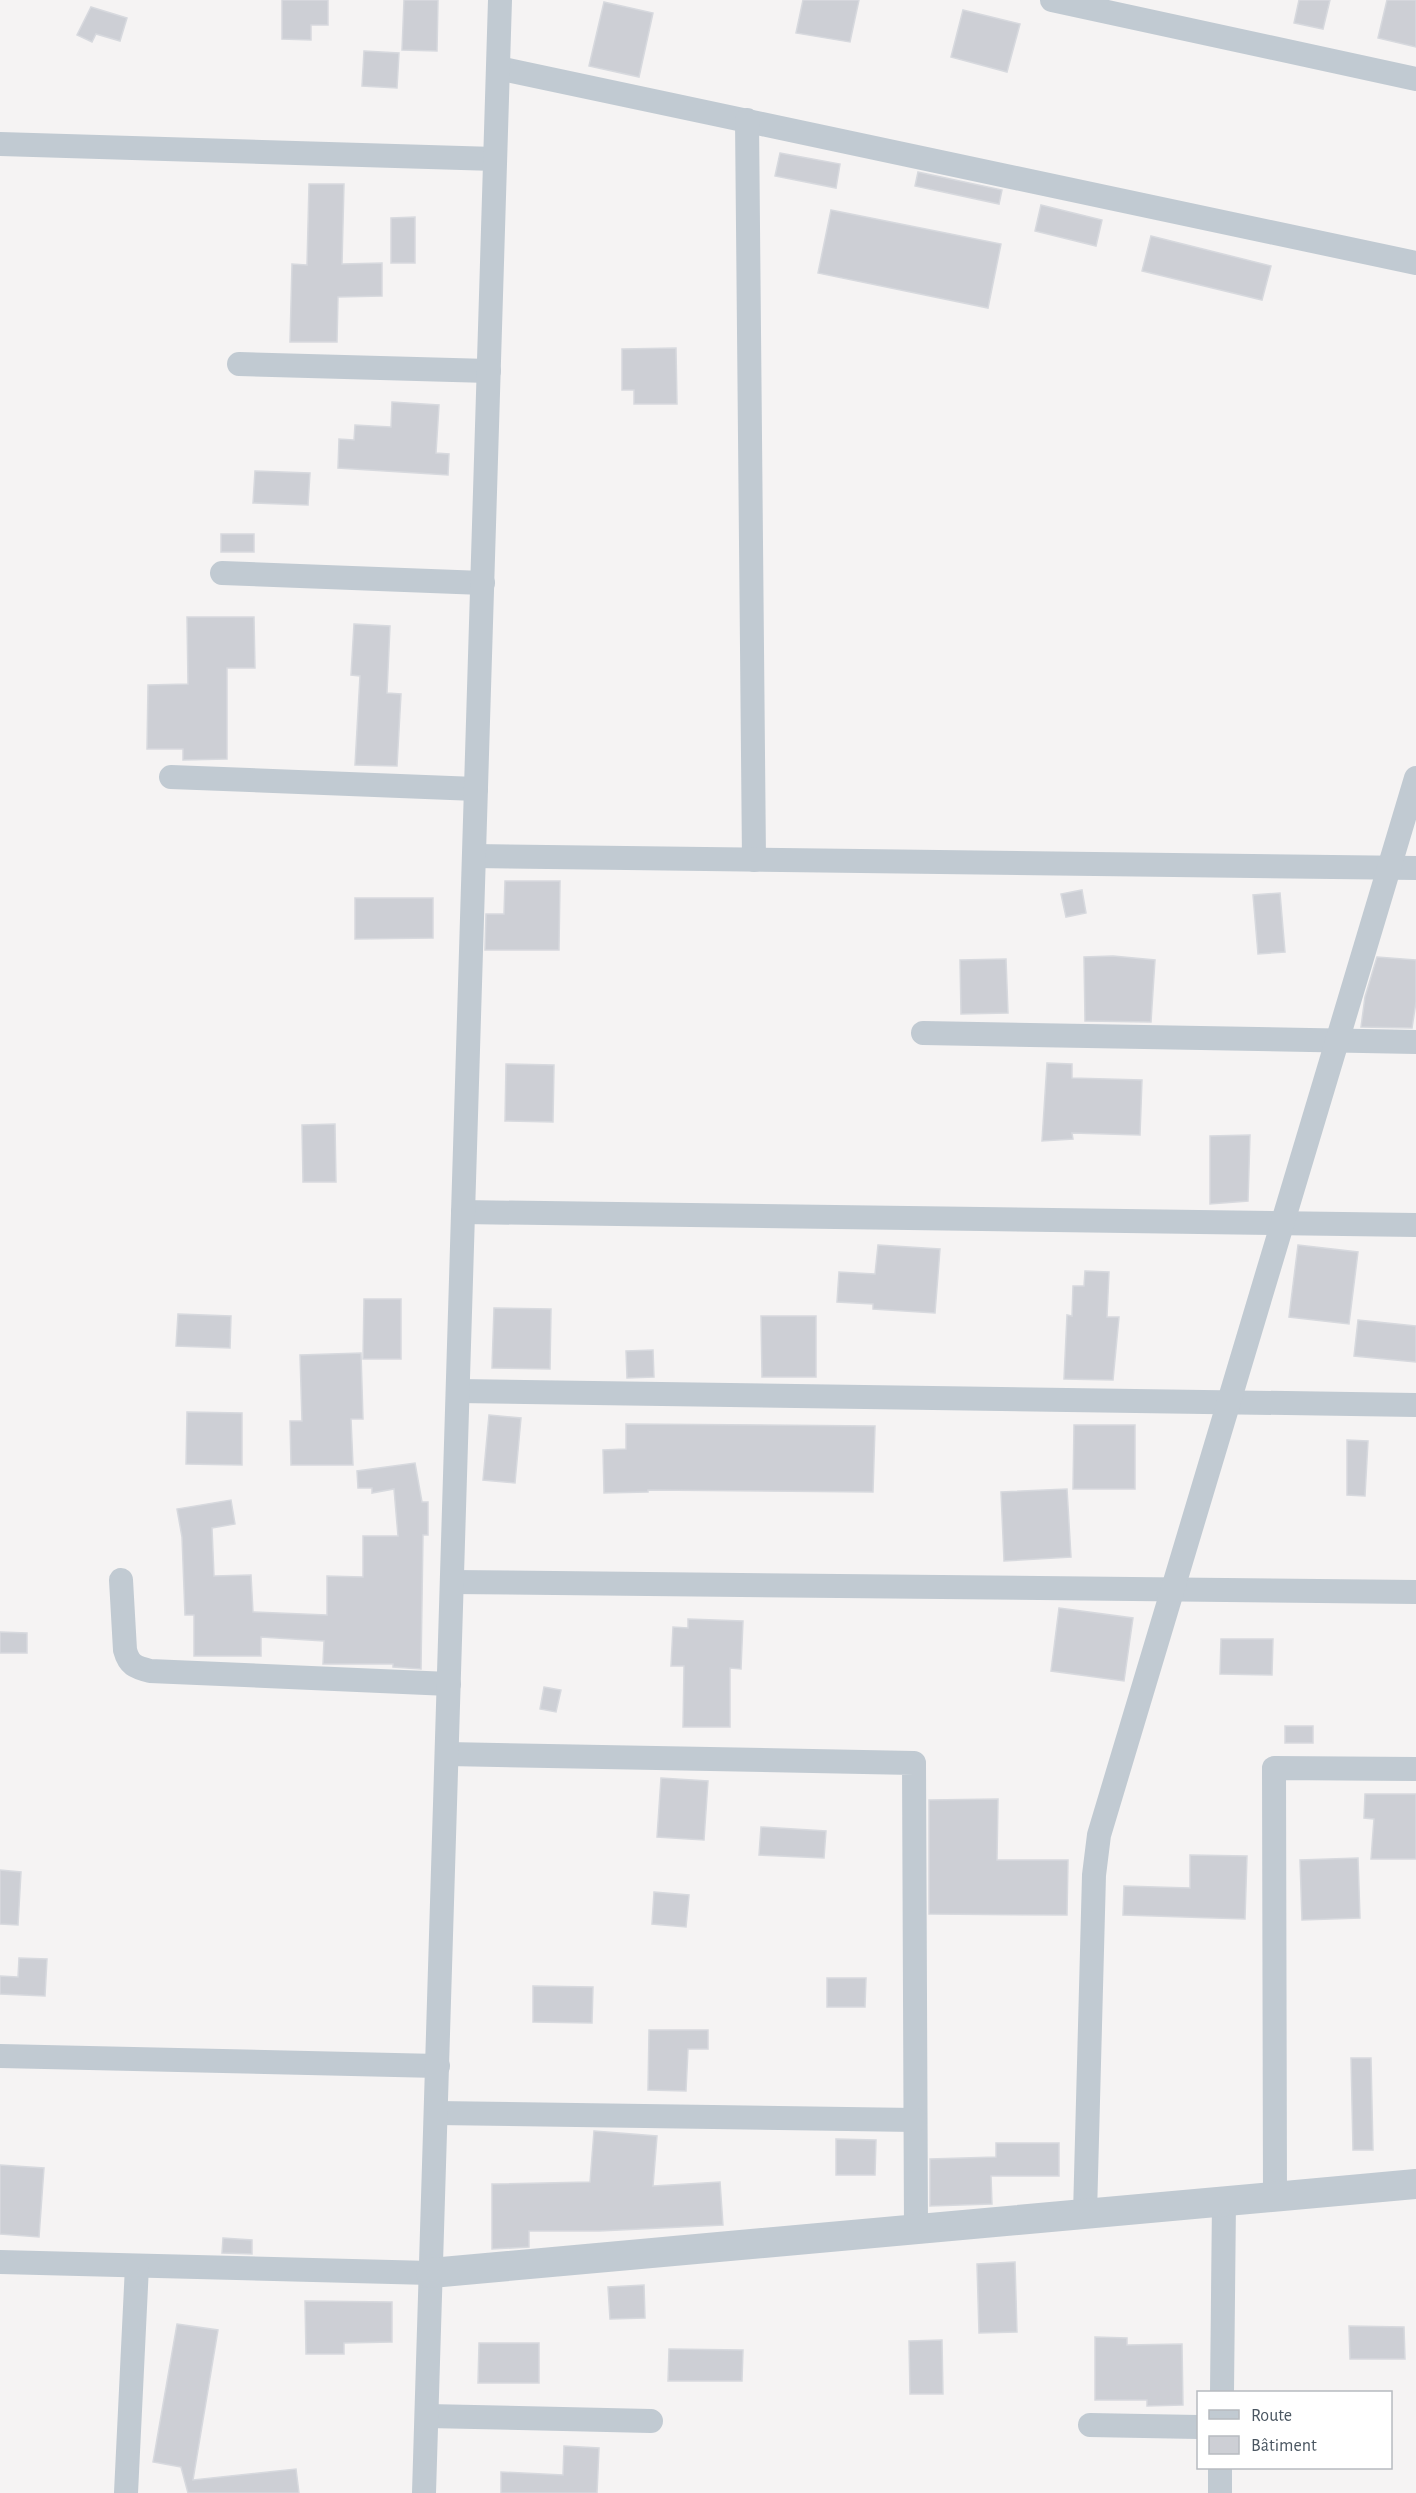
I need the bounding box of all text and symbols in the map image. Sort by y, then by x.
legend [1197,2391,1392,2469]
text: Route [1251,2407,1292,2425]
text: Bâtiment [1251,2437,1317,2455]

